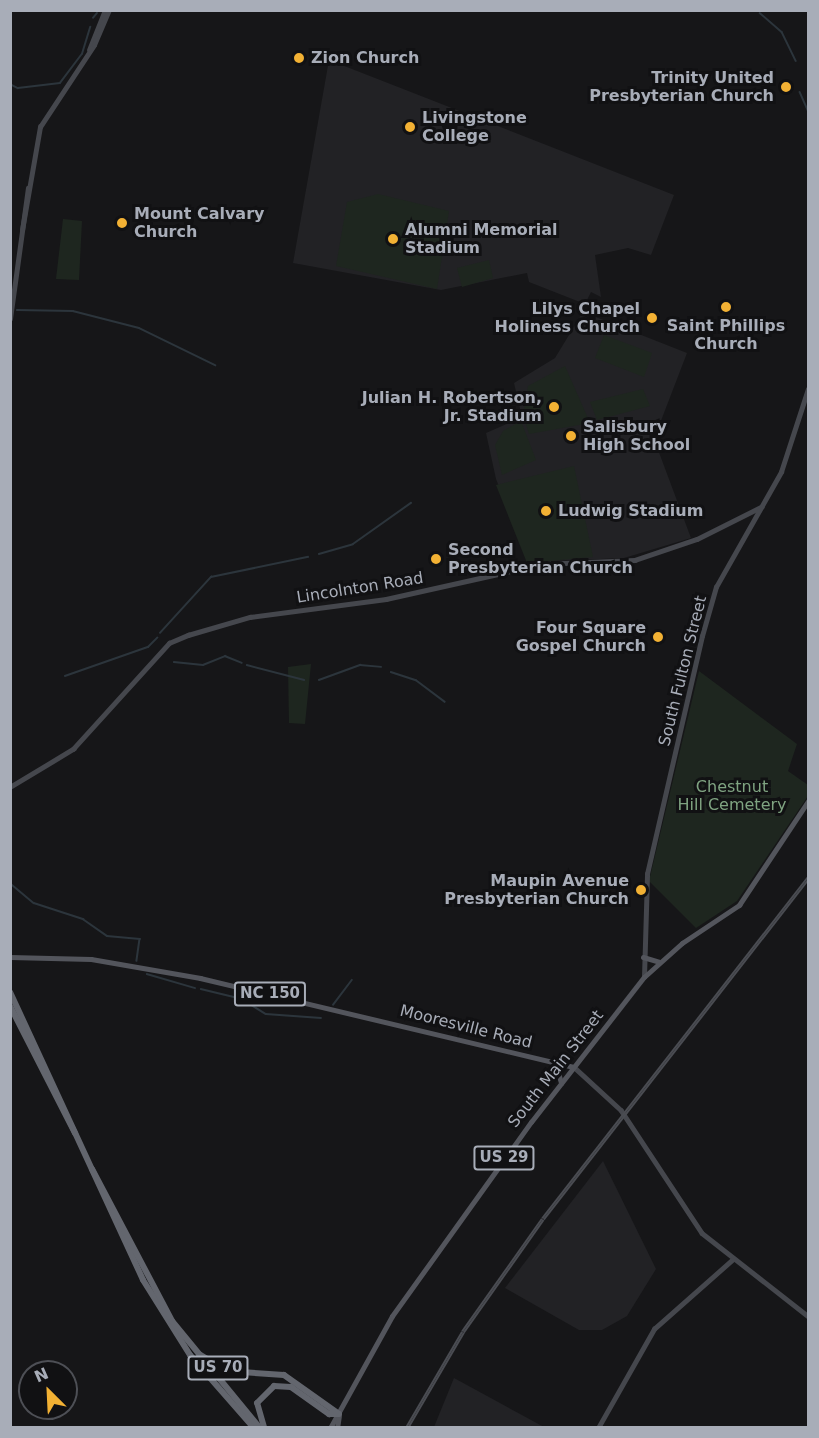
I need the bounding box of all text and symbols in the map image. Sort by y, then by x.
place label: Zion Church [311,48,419,68]
marker: Zion Church [292,51,306,65]
place label: Trinity United Presbyterian Church [589,68,774,106]
marker: Trinity United Presbyterian Church [779,80,793,94]
place label: Livingstone College [422,108,527,146]
marker: Livingstone College [403,120,417,134]
place label: Mount Calvary Church [134,204,264,242]
marker: Mount Calvary Church [115,216,129,230]
place label: Alumni Memorial Stadium [405,220,557,258]
marker: Alumni Memorial Stadium [386,232,400,246]
place label: Lilys Chapel Holiness Church [494,299,640,337]
marker: Saint Phillips Church [719,300,733,314]
marker: Lilys Chapel Holiness Church [645,311,659,325]
place label: Saint Phillips Church [667,316,785,354]
place label: Julian H. Robertson, Jr. Stadium [362,388,542,426]
marker: Julian H. Robertson, Jr. Stadium [547,400,561,414]
place label: Salisbury High School [583,417,690,455]
marker: Salisbury High School [564,429,578,443]
place label: Ludwig Stadium [558,501,703,521]
marker: Ludwig Stadium [539,504,553,518]
place label: Second Presbyterian Church [448,540,633,578]
marker: Second Presbyterian Church [429,552,443,566]
street label: Lincolnton Road [295,568,425,608]
street label: South Fulton Street [655,594,711,748]
place label: Four Square Gospel Church [516,618,646,656]
marker: Four Square Gospel Church [651,630,665,644]
park label: Chestnut Hill Cemetery [677,777,787,815]
place label: Maupin Avenue Presbyterian Church [444,871,629,909]
marker: Maupin Avenue Presbyterian Church [634,883,648,897]
road number: NC 150 [232,982,308,1006]
street label: Mooresville Road [398,1001,534,1053]
street label: South Main Street [504,1007,608,1131]
road number: US 29 [472,1146,536,1170]
road number: US 70 [186,1356,250,1380]
north arrow [18,1360,78,1420]
text: N [31,1364,51,1386]

